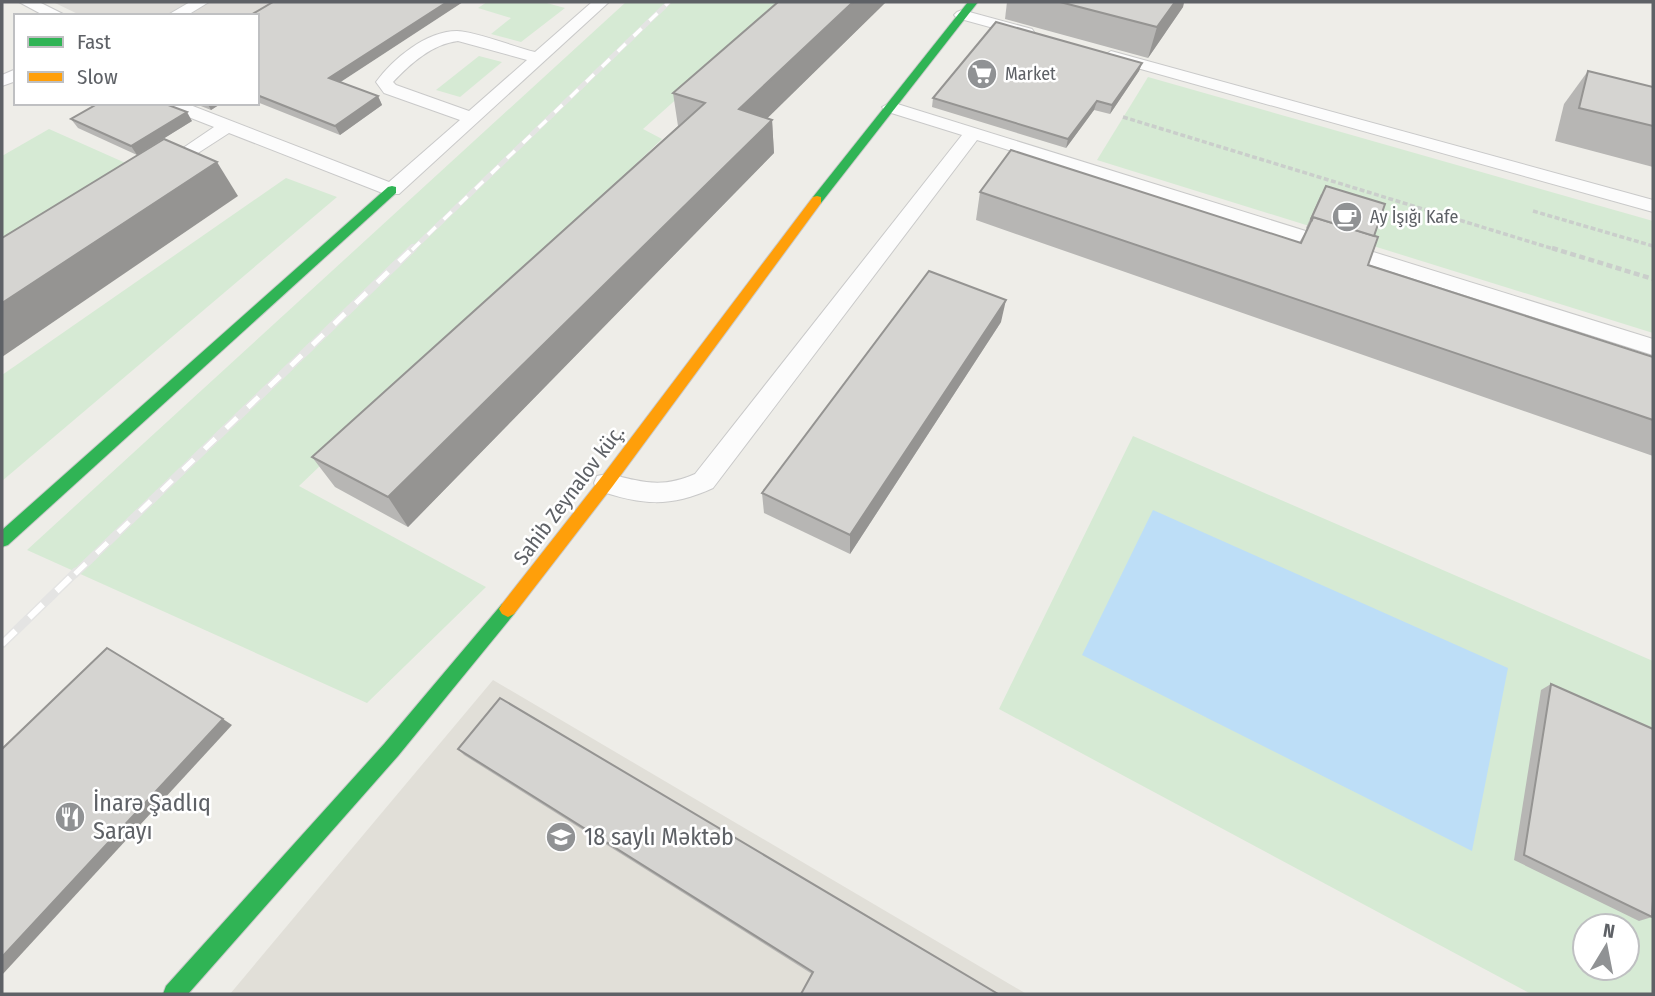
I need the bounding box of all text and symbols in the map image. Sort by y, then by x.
legend [14,14,259,105]
text: Fast [77,29,111,55]
supermarket icon: Market [965,57,999,91]
place label: Market [1005,63,1056,85]
text: Slow [77,64,118,90]
cafe icon: Ay İşığı Kafe [1330,200,1364,234]
place label: Ay İşığı Kafe [1370,206,1458,228]
street label: Sahib Zeynalov küç. [508,420,630,570]
place label: İnarə Şadlıq Sarayı [93,789,211,845]
restaurant icon: İnarə Şadlıq Sarayı [53,800,87,834]
school or university icon: 18 saylı Məktəb [544,820,578,854]
place label: 18 saylı Məktəb [584,823,734,851]
north arrow [1571,912,1641,982]
text: N [1601,918,1616,943]

